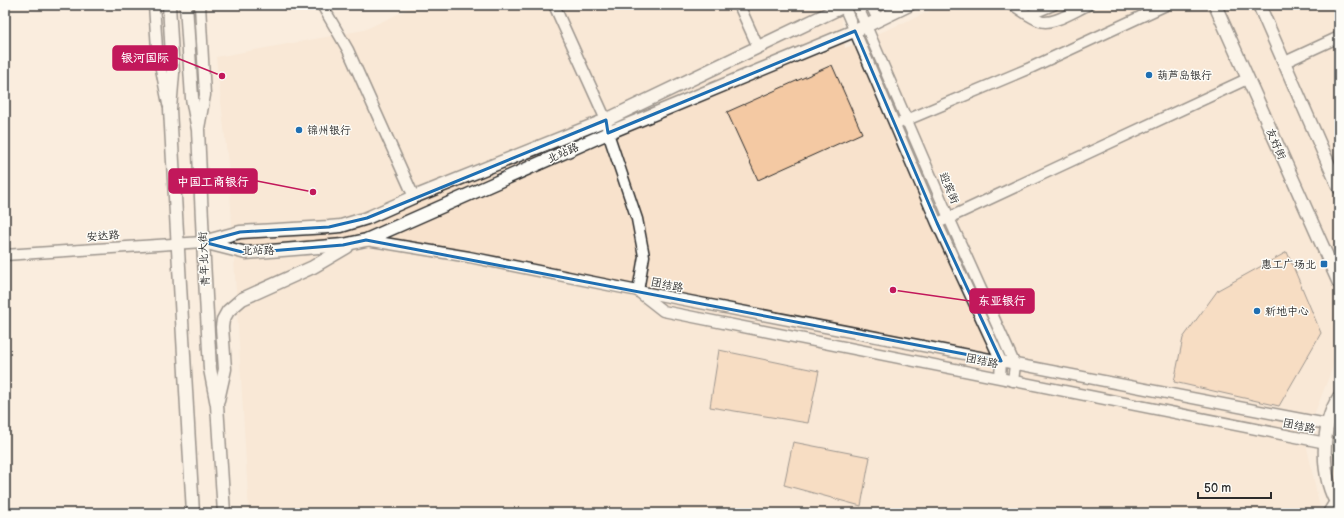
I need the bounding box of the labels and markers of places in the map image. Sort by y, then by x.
callout: 银河国际 [113,46,177,70]
place label: 葫芦岛银行 [1157,69,1212,82]
marker: 葫芦岛银行 [1144,70,1154,80]
place label: 锦州银行 [307,124,351,137]
marker: 锦州银行 [294,125,304,135]
callout: 中国工商银行 [169,169,257,193]
place label: 惠工广场北 [1261,258,1316,271]
marker: 惠工广场北 [1319,259,1329,269]
callout: 东亚银行 [970,289,1034,313]
place label: 新地中心 [1265,305,1309,318]
marker: 新地中心 [1252,306,1262,316]

